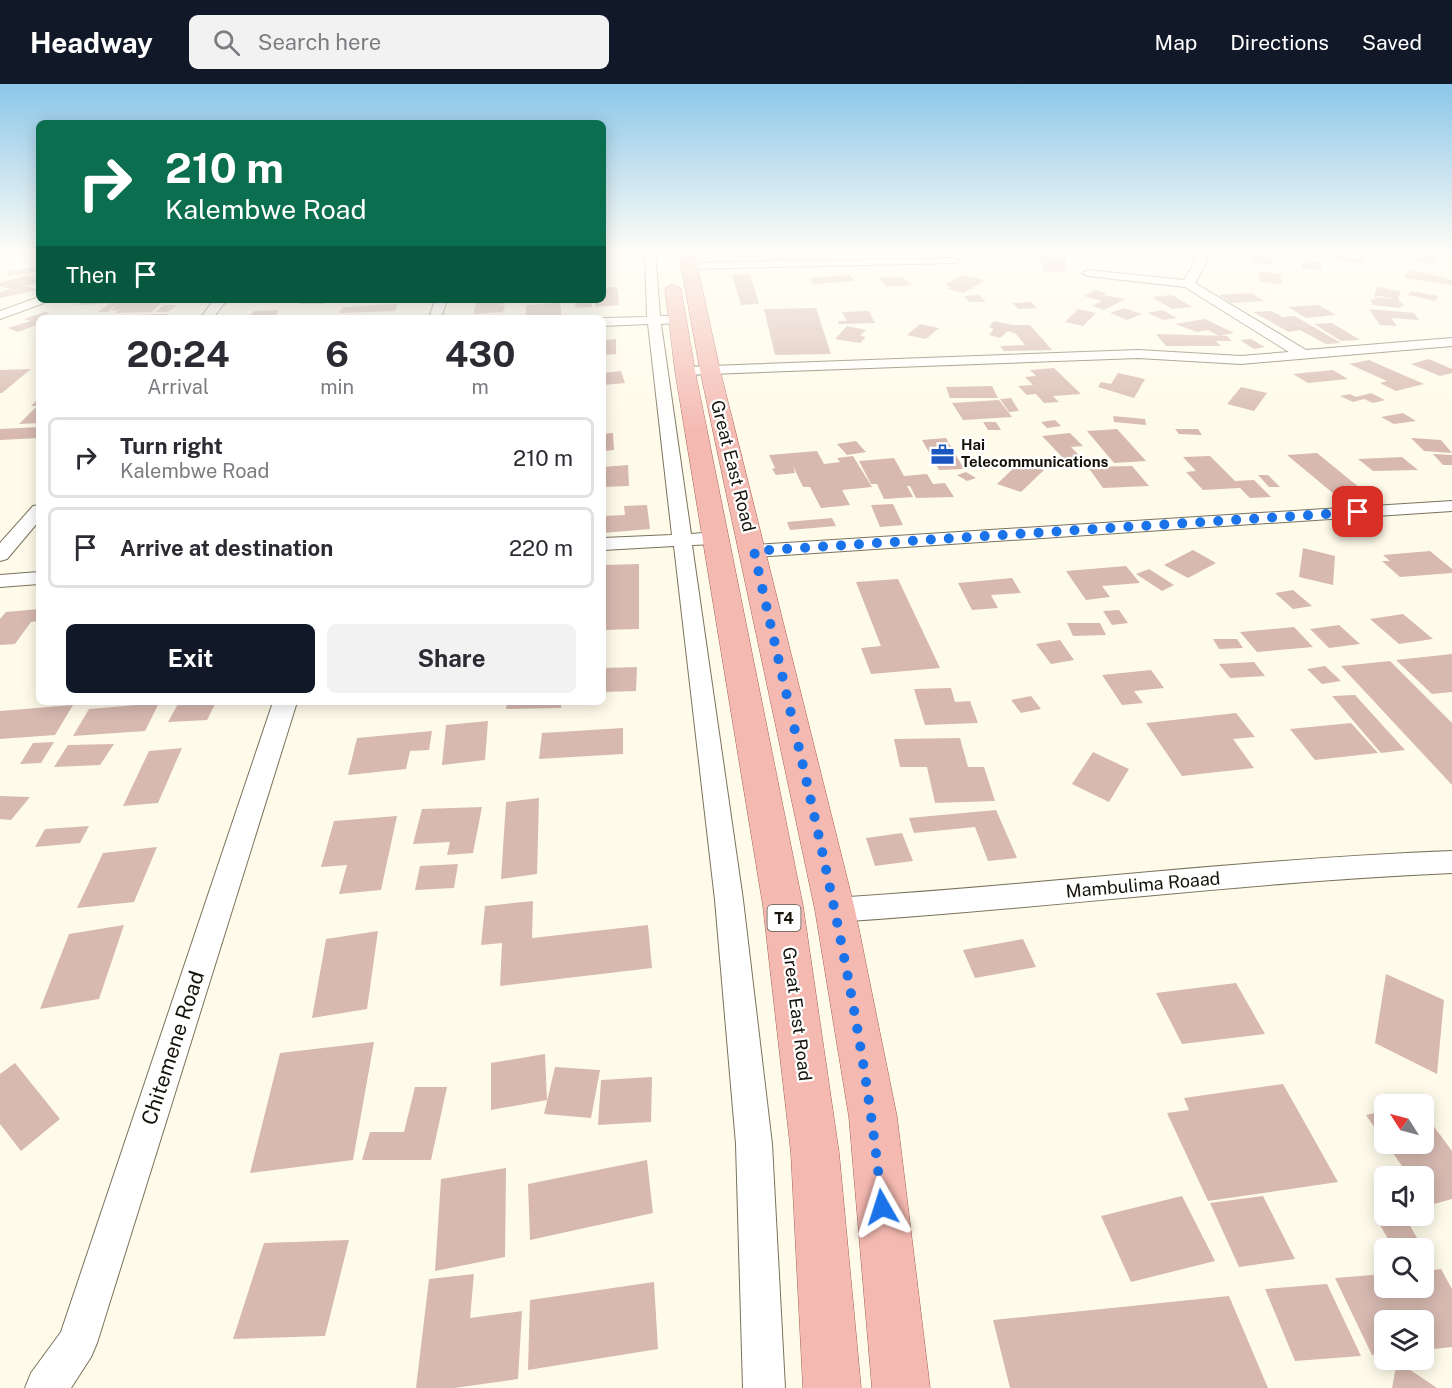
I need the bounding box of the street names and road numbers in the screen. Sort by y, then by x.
street label: Great East Road [707,398,760,534]
street label: Mambulima Roaad [1065,867,1221,902]
road number: T4 [768,905,800,931]
street label: Great East Road [779,946,816,1082]
street label: Chitemene Road [136,968,209,1128]

